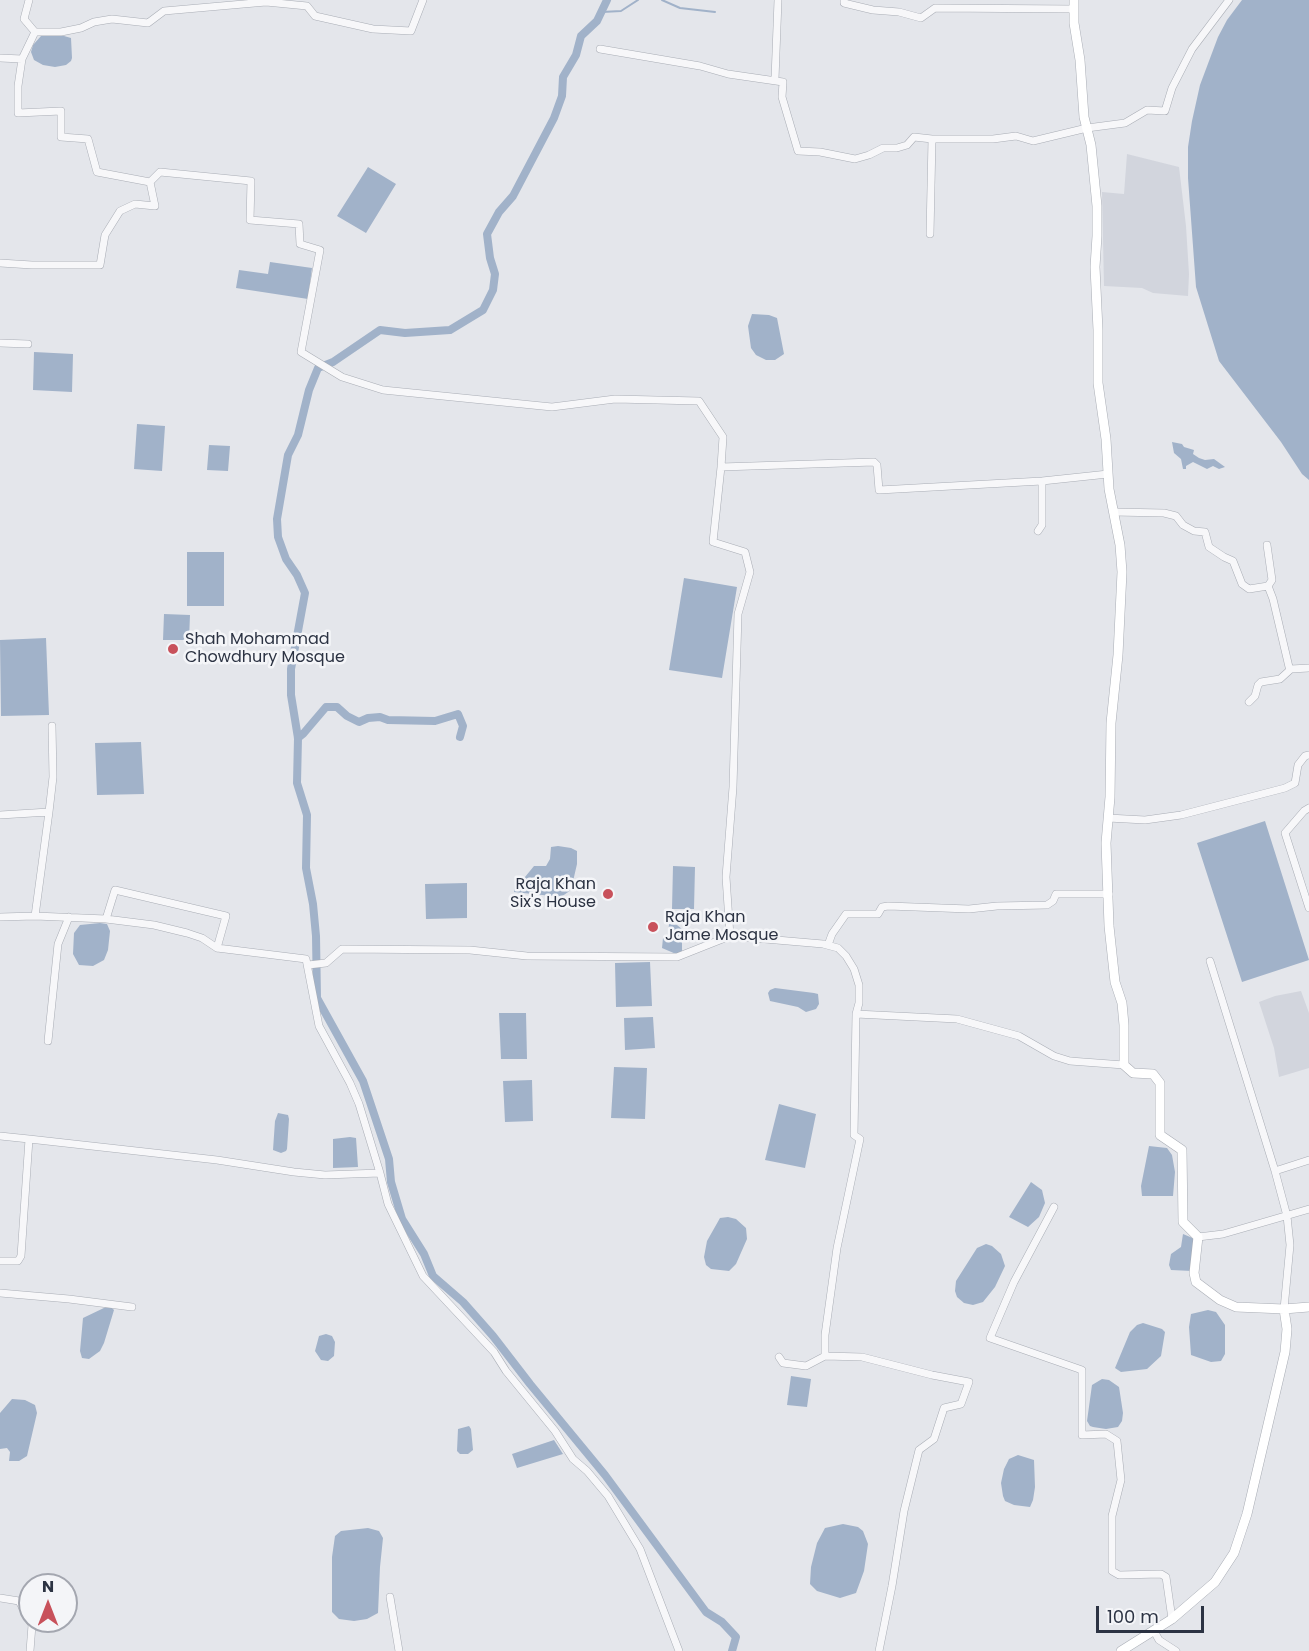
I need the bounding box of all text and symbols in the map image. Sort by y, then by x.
place label: Shah Mohammad Chowdhury Mosque [185,630,345,668]
marker: Shah Mohammad Chowdhury Mosque [166,642,180,656]
place label: Raja Khan Six's House [510,875,596,913]
marker: Raja Khan Six's House [601,887,615,901]
place label: Raja Khan Jame Mosque [665,908,778,946]
marker: Raja Khan Jame Mosque [646,920,660,934]
north arrow [18,1573,78,1633]
text: N [42,1575,54,1598]
scale bar [1099,1594,1207,1632]
text: 100 m [1107,1604,1159,1629]

